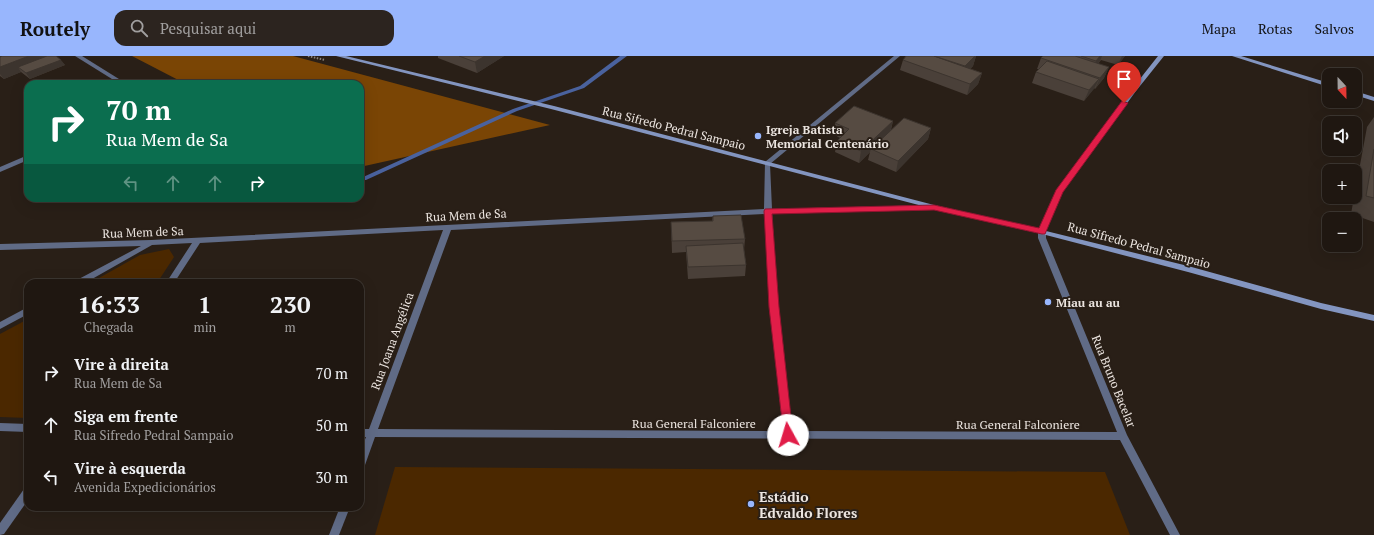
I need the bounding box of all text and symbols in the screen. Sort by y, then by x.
search box [114,10,394,46]
text: Routely [20,16,90,41]
icon: search [128,17,150,39]
text: Pesquisar aqui [160,18,256,38]
text: Mapa [1202,19,1236,38]
text: Rotas [1258,19,1293,38]
text: Salvos [1315,19,1354,38]
pin [1107,62,1141,103]
icon: arrive [1113,68,1135,90]
north arrow [1322,68,1362,108]
map controls [1322,68,1362,252]
text: 70 m [106,91,171,128]
icon: right [40,96,92,148]
street label: Rua Sifredo Pedral Sampaio [601,103,748,153]
button: sound [1322,116,1362,156]
place label: Igreja Batista Memorial Centenário [766,122,889,151]
text: Rua Mem de Sa [106,127,228,151]
marker: Igreja Batista Memorial Centenário [753,131,763,141]
button: + [1322,164,1362,204]
icon: left [120,172,142,194]
icon: ahead [162,172,184,194]
icon: ahead [204,172,226,194]
icon: right [246,172,268,194]
street label: Rua Mem de Sa [425,205,507,225]
button: − [1322,212,1362,252]
street label: Rua Sifredo Pedral Sampaio [1066,219,1212,271]
street label: Rua Mem de Sa [102,223,184,241]
text: 16:33 [77,288,140,320]
text: 1 [198,288,212,320]
text: 230 [270,288,310,320]
street label: Rua Joana Angélica [367,290,417,392]
place label: Miau au au [1056,295,1121,310]
marker: Miau au au [1043,297,1053,307]
text: Chegada [84,318,134,336]
text: min [193,318,216,336]
text: m [285,318,296,336]
street label: Rua Bruno Bacelar [1089,333,1139,430]
text: Vire à direita [74,354,169,374]
icon: right [40,362,62,384]
text: 70 m [315,363,348,383]
text: Rua Mem de Sa [74,374,162,392]
text: Siga em frente [74,406,178,426]
icon: ahead [40,414,62,436]
position arrow [767,414,809,456]
text: 50 m [315,415,348,435]
street label: Rua General Falconiere [632,416,756,431]
street label: Rua General Falconiere [956,417,1080,432]
text: Rua Sifredo Pedral Sampaio [74,426,233,444]
text: Vire à esquerda [74,458,186,478]
icon: left [40,466,62,488]
text: 30 m [315,467,348,487]
text: Avenida Expedicionários [74,478,216,496]
place label: Estádio Edvaldo Flores [759,487,857,522]
marker: Estádio Edvaldo Flores [746,499,756,509]

